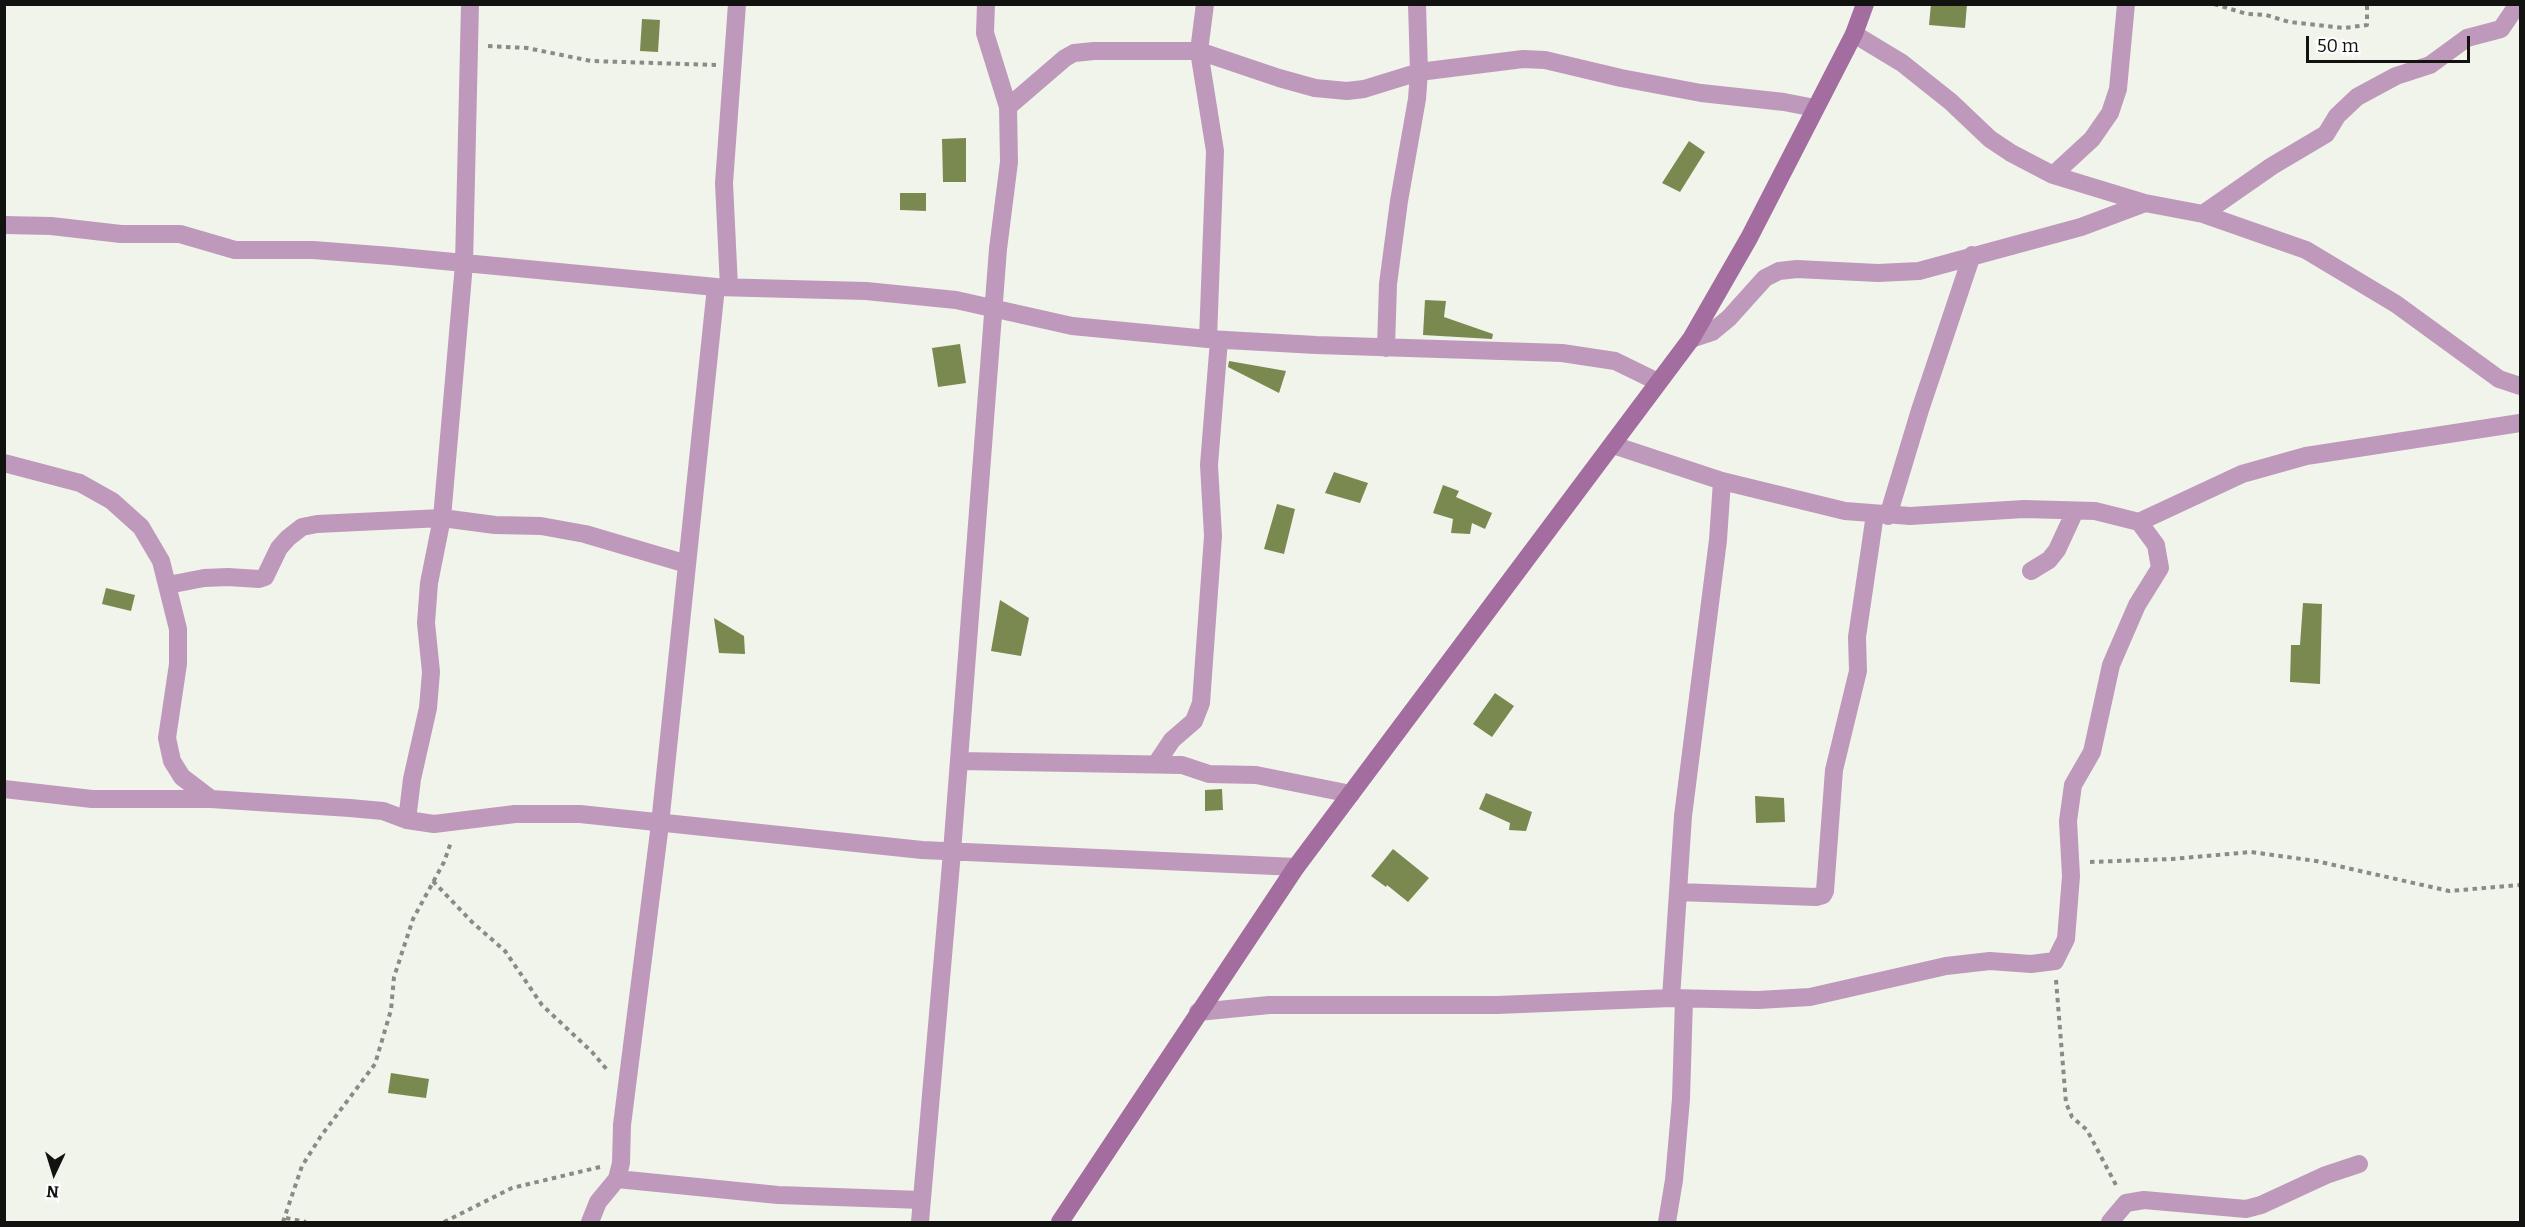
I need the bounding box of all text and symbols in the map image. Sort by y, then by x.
scale bar [2309,24,2472,62]
text: 50 m [2317,35,2359,57]
north arrow [24,1143,84,1203]
text: N [46,1182,60,1201]

